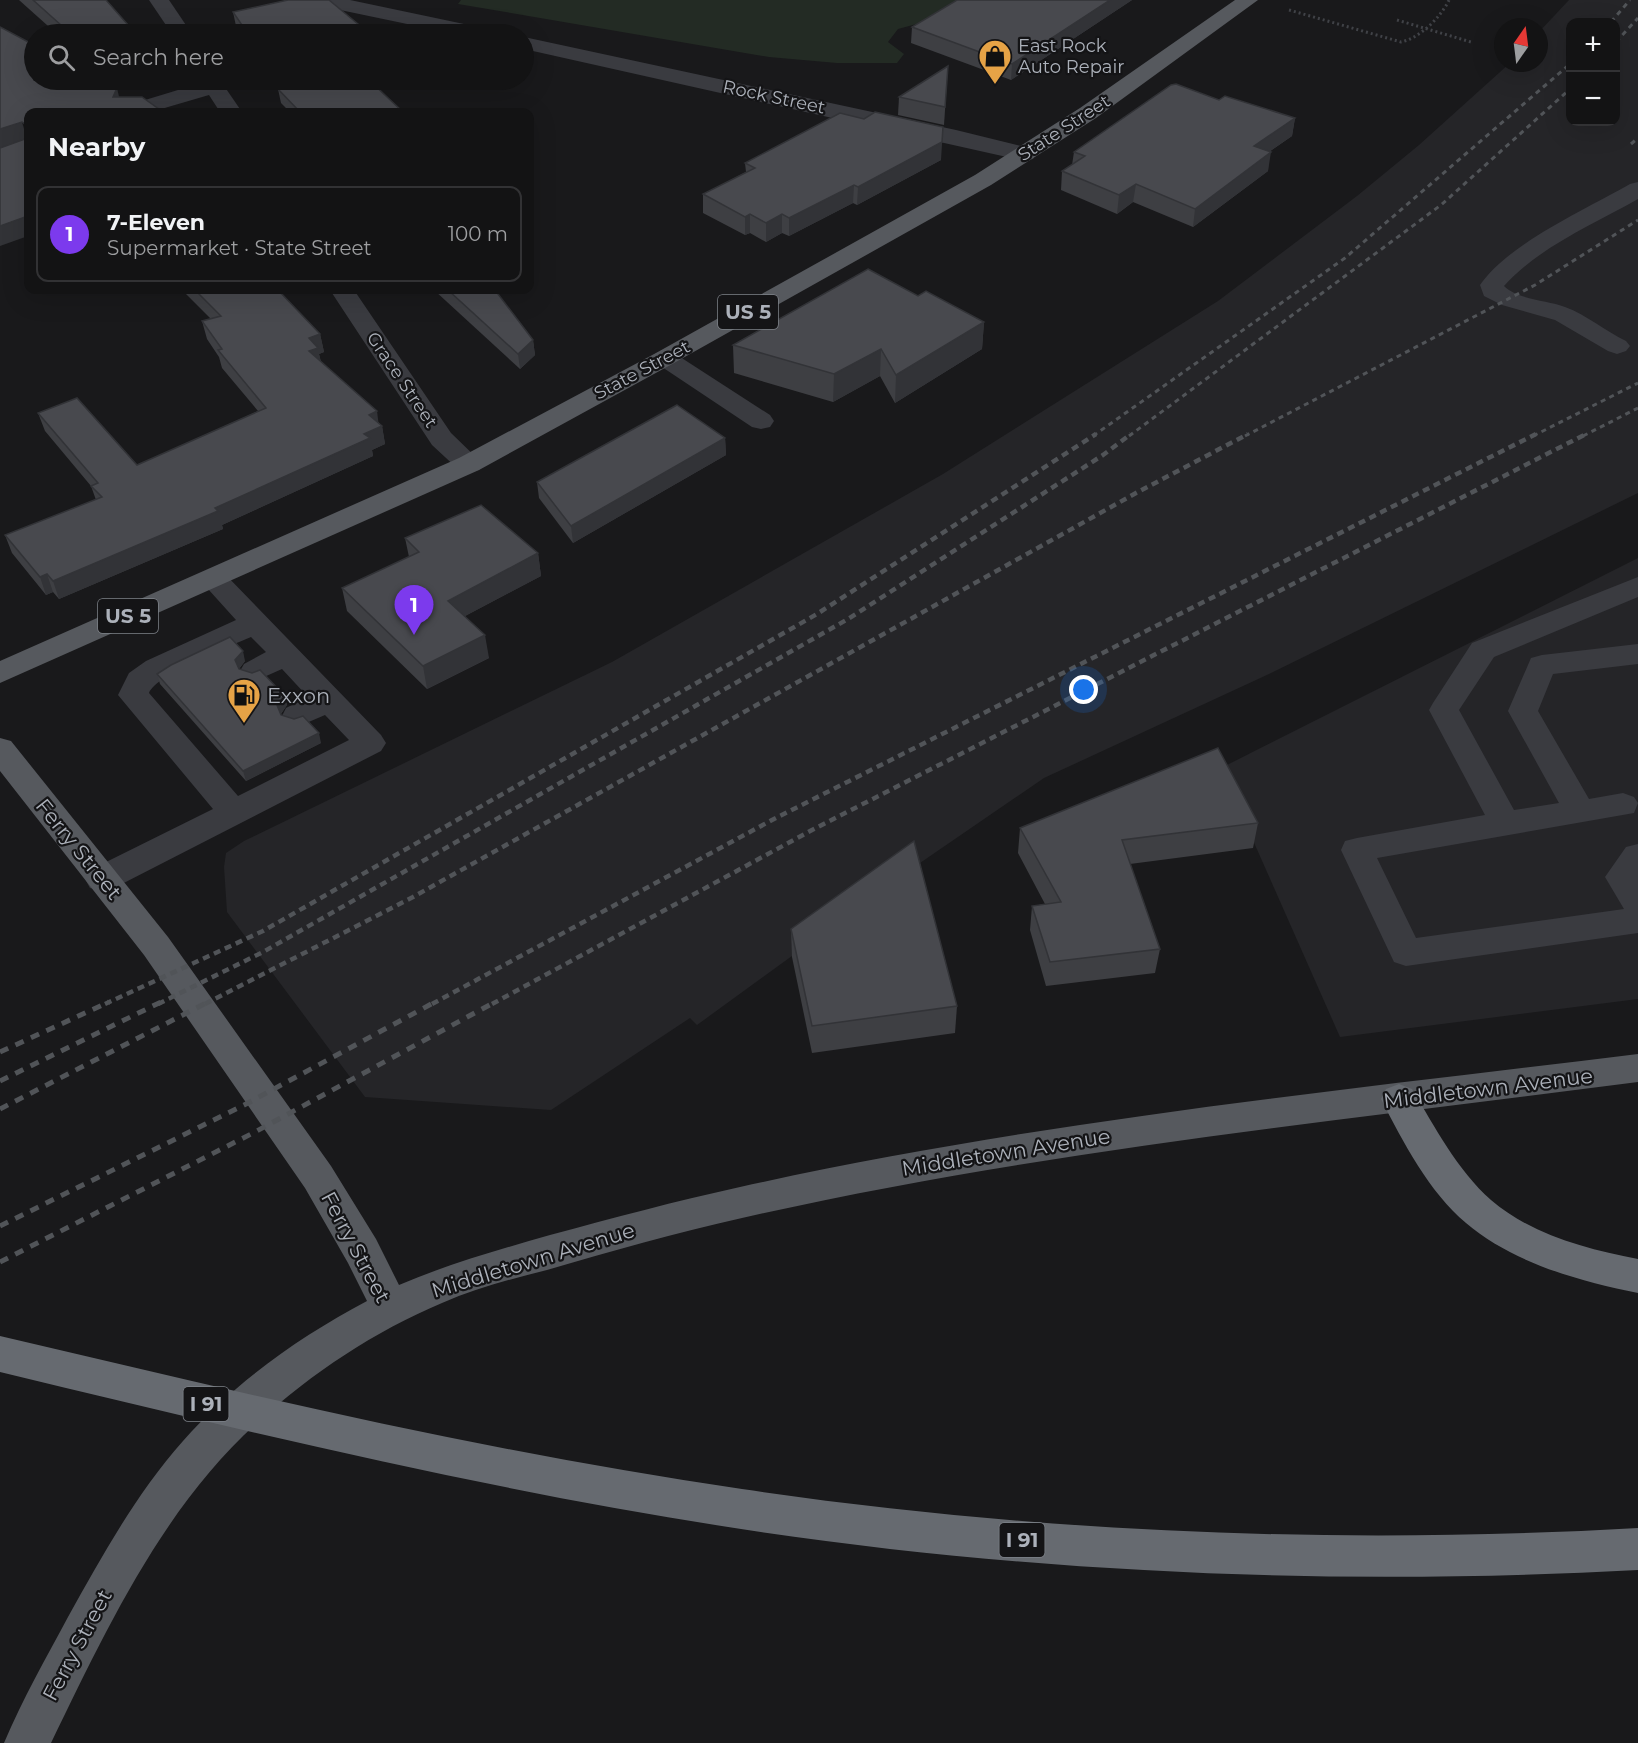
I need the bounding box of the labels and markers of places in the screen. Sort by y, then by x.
place label: East Rock Auto Repair [1018,35,1125,78]
shop icon: East Rock Auto Repair [977,38,1013,85]
pin: 1 [394,586,434,635]
fuel station icon: Exxon [226,677,262,724]
place label: Exxon [267,683,330,708]

